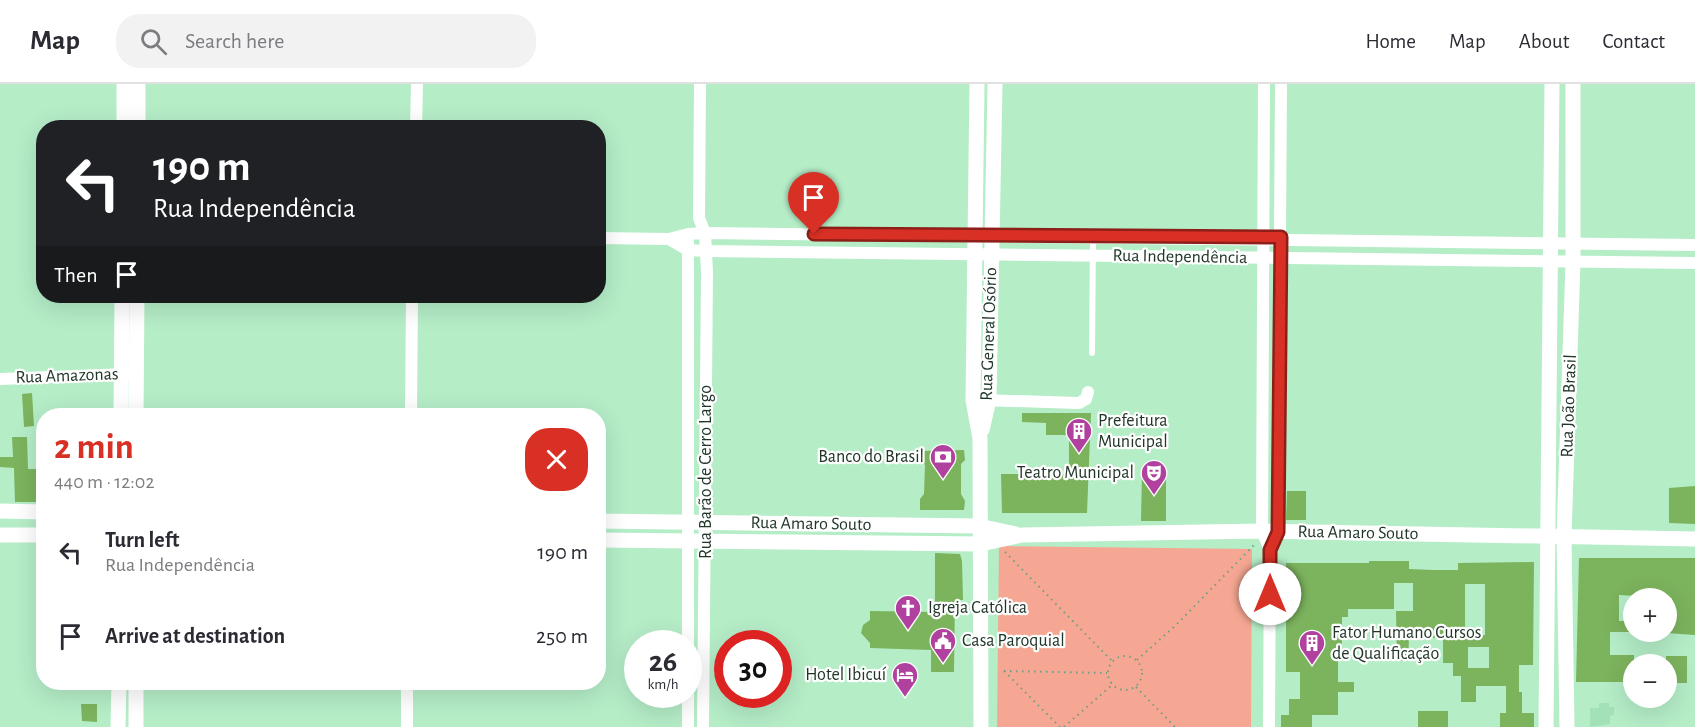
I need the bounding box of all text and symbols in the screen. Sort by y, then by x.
search box [116,14,536,68]
icon: search [137,25,170,58]
text: Map [30,27,80,55]
text: Search here [185,30,284,52]
text: Home [1365,31,1416,52]
text: Map [1449,31,1486,52]
text: About [1519,31,1569,52]
text: Contact [1602,31,1665,52]
icon: left [54,144,132,222]
text: 190 m [153,146,251,188]
pin [788,172,839,234]
icon: arrive [797,181,830,214]
text: Rua Independência [153,195,355,222]
street label: Rua Independência [1112,247,1248,267]
icon: arrive [110,258,143,291]
text: Then [54,264,98,286]
street label: Rua General Osório [978,267,1000,401]
street label: Rua João Brasil [1558,354,1580,458]
street label: Rua Amazonas [15,365,119,387]
street label: Rua Barão de Cerro Largo [697,385,715,559]
place label: Prefeitura Municipal [1098,412,1168,451]
building icon: Prefeitura Municipal [1064,416,1094,454]
button: close [525,428,588,491]
text: 2 min [54,429,134,465]
bank icon: Banco do Brasil [928,442,958,480]
place label: Banco do Brasil [818,448,924,466]
theatre icon: Teatro Municipal [1139,458,1169,496]
place label: Teatro Municipal [1017,464,1134,482]
text: 440 m · 12:02 [54,472,155,492]
street label: Rua Amaro Souto [750,514,872,534]
street label: Rua Amaro Souto [1297,523,1419,543]
text: Turn left [105,529,179,551]
icon: left [54,536,87,569]
text: 190 m [537,541,588,563]
text: Rua Independência [105,555,255,575]
position arrow [1238,562,1302,626]
map controls [1623,588,1677,708]
button: + [1623,588,1677,642]
church icon: Igreja Católica [893,593,923,631]
place label: Igreja Católica [928,599,1027,617]
icon: arrive [54,620,87,653]
place label: Fator Humano Cursos de Qualificação [1332,624,1481,663]
text: Arrive at destination [105,625,285,647]
text: 250 m [536,625,588,647]
public building icon: Casa Paroquial [928,626,958,664]
building icon: Fator Humano Cursos de Qualificação [1297,628,1327,666]
speed limit sign: 30 [714,630,792,708]
place label: Casa Paroquial [962,632,1065,650]
text: 26 [649,647,677,677]
button: − [1623,654,1677,708]
hotel icon: Hotel Ibicuí [890,660,920,698]
place label: Hotel Ibicuí [805,666,887,684]
text: km/h [648,677,678,692]

